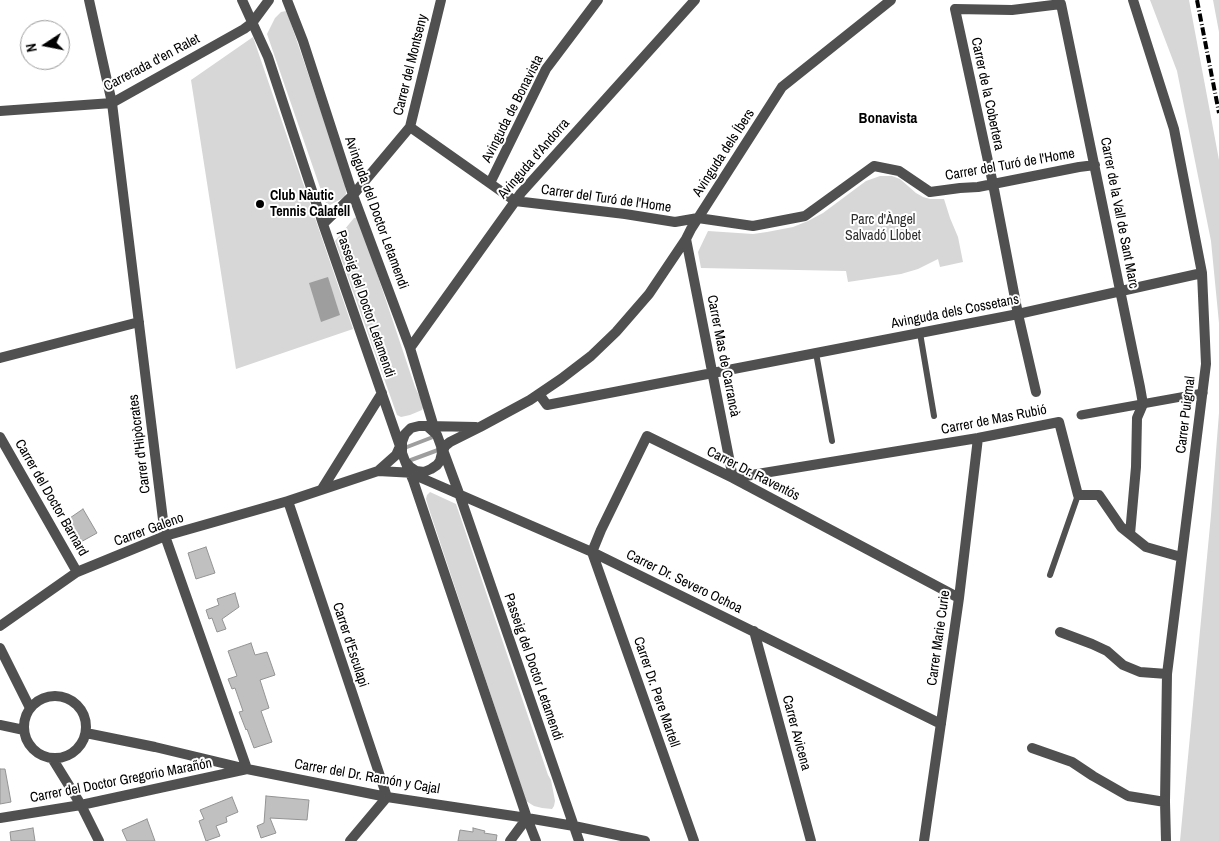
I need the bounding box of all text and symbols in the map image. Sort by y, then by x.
street label: Carrer del Montseny [390,13,432,117]
north arrow [20,20,70,70]
street label: Carrerada d'en Ralet [101,31,203,95]
street label: Carrer de la Cobertera [967,36,1007,152]
text: N [22,42,41,53]
street label: Avinguda de Bonavista [479,52,547,166]
street label: Avinguda dels Íbers [689,106,759,200]
district label: Bonavista [859,110,917,128]
street label: Avinguda d'Andorra [495,115,573,203]
street label: Avinguda del Doctor Letamendi [341,134,411,292]
street label: Carrer de la Vall de Sant Marc [1096,136,1142,290]
street label: Carrer del Turó de l'Home [944,145,1076,185]
street label: Carrer del Turó de l'Home [540,182,672,216]
place label: Club Nàutic Tennis Calafell [270,188,350,220]
marker: Club Nàutic Tennis Calafell [254,198,266,210]
park label: Parc d'Àngel Salvadó Llobet [845,212,921,244]
street label: Passeig del Doctor Letamendi [332,228,398,380]
street label: Avinguda dels Cossetans [890,291,1020,333]
street label: Carrer Mas de Carrancà [703,294,743,418]
street label: Carrer Puigmal [1173,375,1199,455]
street label: Carrer d'Hipòcrates [126,393,154,495]
street label: Carrer de Mas Rubió [940,402,1048,438]
street label: Carrer del Doctor Barnard [11,437,91,559]
street label: Carrer Dr. Raventós [704,443,802,505]
street label: Carrer Galeno [112,510,186,550]
street label: Carrer Dr. Severo Ochoa [623,547,745,617]
street label: Carrer Marie Curie [924,589,954,687]
street label: Passeig del Doctor Letamendi [500,591,566,743]
street label: Carrer d'Esculapi [328,600,372,690]
street label: Carrer Dr. Pere Martell [629,635,683,749]
street label: Carrer Avicena [778,694,814,772]
street label: Carrer del Doctor Gregorio Marañón [29,755,213,807]
street label: Carrer del Dr. Ramón y Cajal [293,756,441,798]

